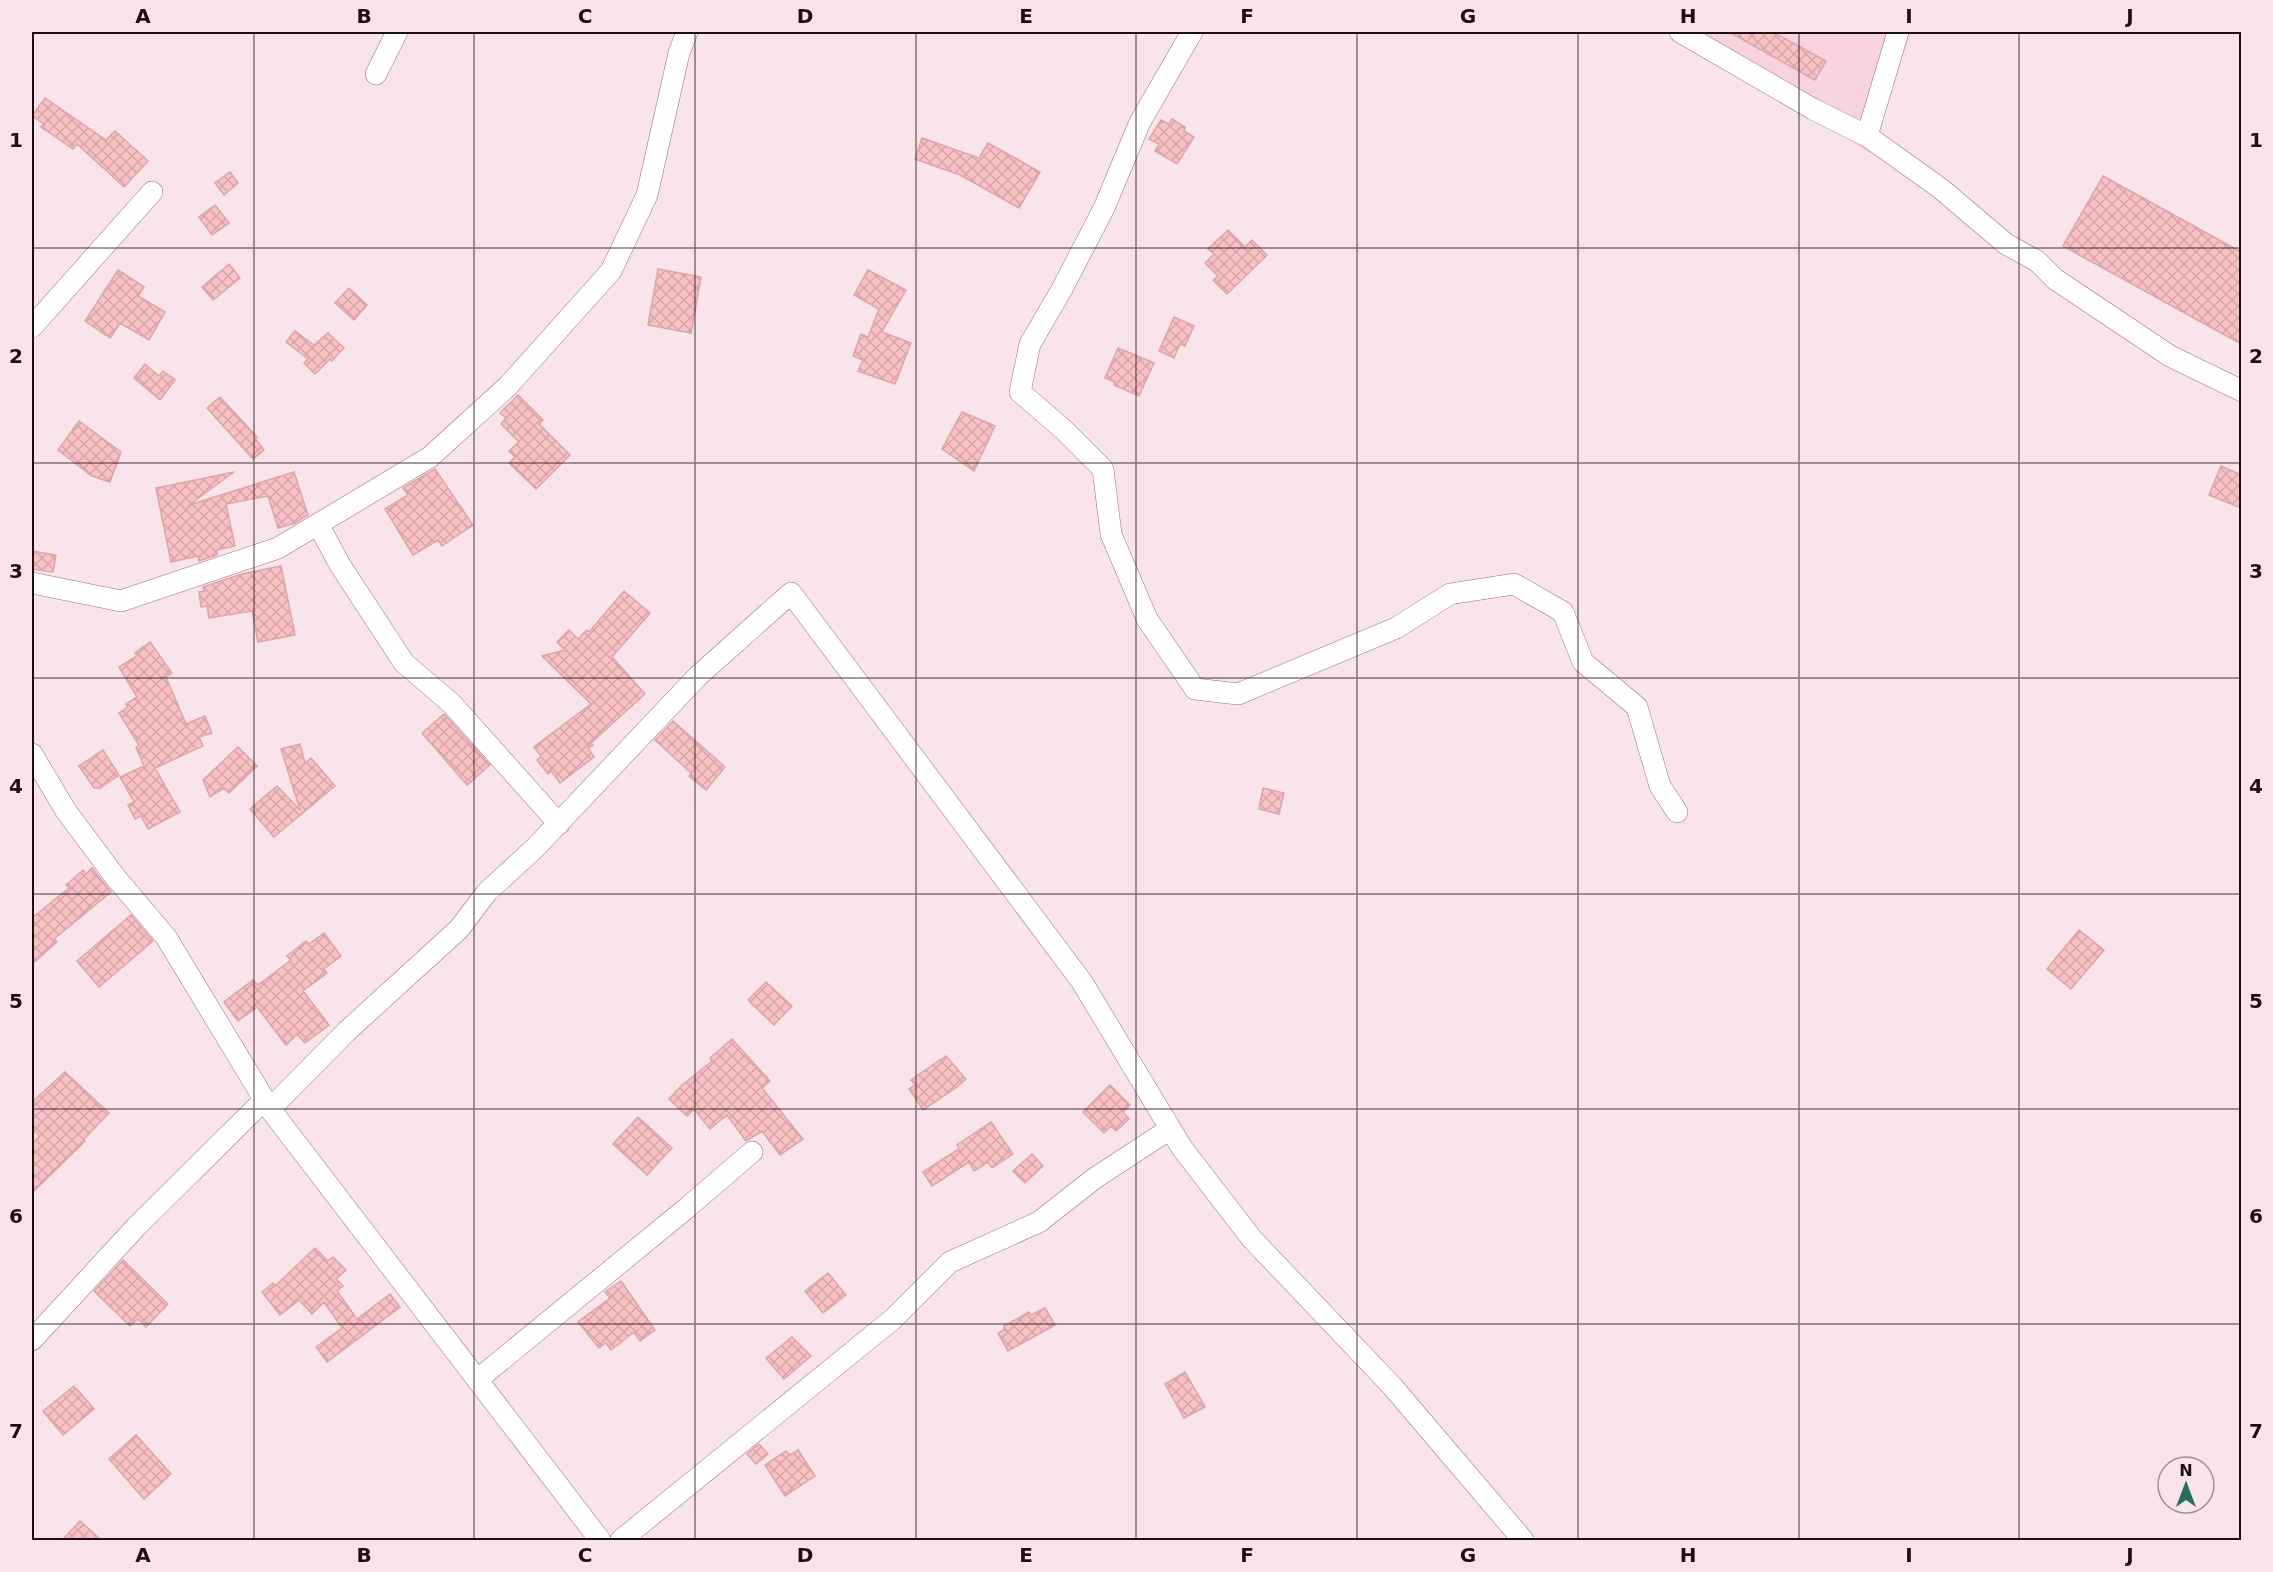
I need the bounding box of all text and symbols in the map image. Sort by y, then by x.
text: A [135,4,151,28]
text: B [356,4,372,28]
text: C [578,4,592,28]
text: D [797,4,813,28]
text: E [1019,4,1033,28]
text: F [1240,4,1254,28]
text: G [1460,4,1476,28]
text: H [1680,4,1696,28]
text: I [1905,4,1913,28]
text: J [2124,4,2134,28]
text: 1 [9,128,23,152]
text: 1 [2249,128,2263,152]
text: 2 [9,344,23,368]
text: 2 [2249,344,2263,368]
text: 3 [9,559,23,583]
text: 3 [2249,559,2263,583]
text: 4 [9,774,23,798]
text: 4 [2249,774,2263,798]
text: 5 [9,989,23,1013]
text: 5 [2249,989,2263,1013]
text: 6 [9,1204,23,1228]
text: 6 [2249,1204,2263,1228]
text: 7 [9,1419,23,1443]
text: 7 [2249,1419,2263,1443]
north arrow [2156,1455,2216,1515]
text: N [2179,1461,2193,1480]
text: A [135,1543,151,1567]
text: B [356,1543,372,1567]
text: C [578,1543,592,1567]
text: D [797,1543,813,1567]
text: E [1019,1543,1033,1567]
text: F [1240,1543,1254,1567]
text: G [1460,1543,1476,1567]
text: H [1680,1543,1696,1567]
text: I [1905,1543,1913,1567]
text: J [2124,1543,2134,1567]

